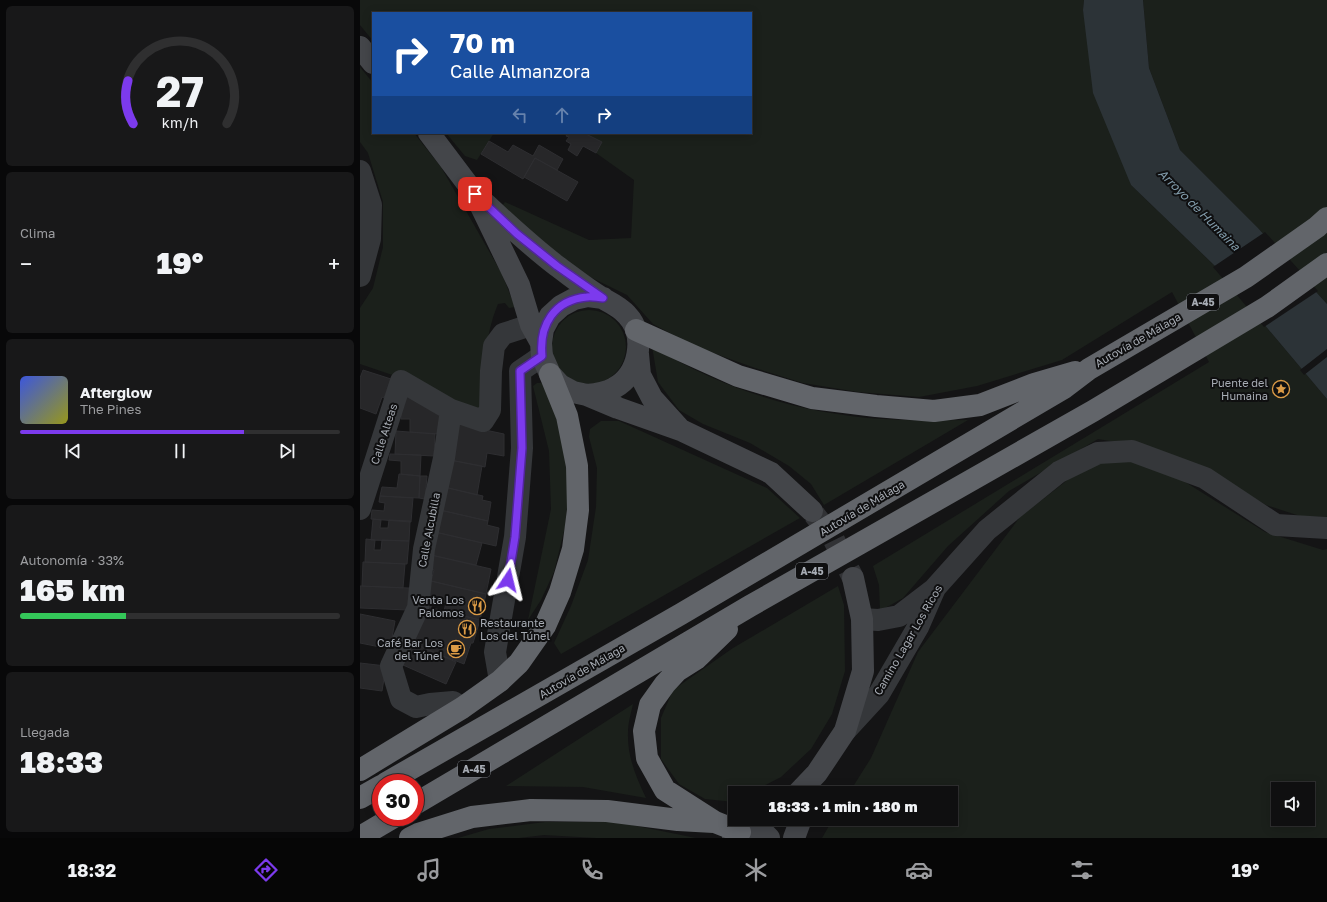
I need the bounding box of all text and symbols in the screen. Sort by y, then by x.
text: 70 m [450,26,515,59]
icon: right [384,28,436,80]
text: Calle Almanzora [450,60,590,82]
text: 27 [156,66,204,116]
icon: left [509,104,531,126]
icon: ahead [551,104,573,126]
icon: right [593,104,615,126]
text: km/h [162,114,198,131]
water label: Arroyo de Humaina [1155,166,1244,254]
pin [458,177,492,211]
icon: arrive [464,183,486,205]
text: Clima [20,225,55,241]
text: 19° [156,245,204,281]
text: − [20,250,32,277]
text: + [328,250,340,277]
road number: A-45 [1187,294,1219,310]
street label: Autovía de Málaga [1093,310,1183,369]
place label: Puente del Humaina [1211,376,1268,402]
place icon: Puente del Humaina [1271,379,1291,399]
text: Afterglow [80,383,152,401]
text: The Pines [80,401,141,417]
street label: Calle Alteas [368,402,399,466]
icon: previous [62,440,84,462]
icon: pause [169,440,191,462]
icon: next [276,440,298,462]
street label: Autovía de Málaga [817,477,907,538]
street label: Calle Alcubilla [415,491,442,568]
text: Autonomía · 33% [20,552,124,568]
position arrow [487,559,529,601]
road number: A-45 [796,563,828,579]
text: 165 km [20,572,125,608]
street label: Camino Lagar Los Ricos [871,582,945,697]
place label: Venta Los Palomos [412,593,464,619]
restaurant icon: Venta Los Palomos [467,596,487,616]
place label: Restaurante Los del Túnel [480,616,550,642]
restaurant icon: Restaurante Los del Túnel [457,619,477,639]
place label: Café Bar Los del Túnel [377,636,443,662]
cafe icon: Café Bar Los del Túnel [446,639,466,659]
street label: Autovía de Málaga [537,641,627,700]
text: Llegada [20,724,70,740]
text: 18:33 [20,744,103,780]
road number: A-45 [458,761,490,777]
speed limit sign: 30 [372,774,424,826]
map controls [1271,782,1315,826]
button: sound [1271,782,1315,826]
text: 18:33 · 1 min · 180 m [768,797,918,815]
icon: directions [252,856,280,884]
icon: music [415,856,443,884]
icon: phone [578,856,606,884]
icon: climate [742,856,770,884]
icon: car [905,856,933,884]
icon: filters [1068,856,1096,884]
text: 18:32 [68,859,116,881]
text: 19° [1232,859,1259,881]

